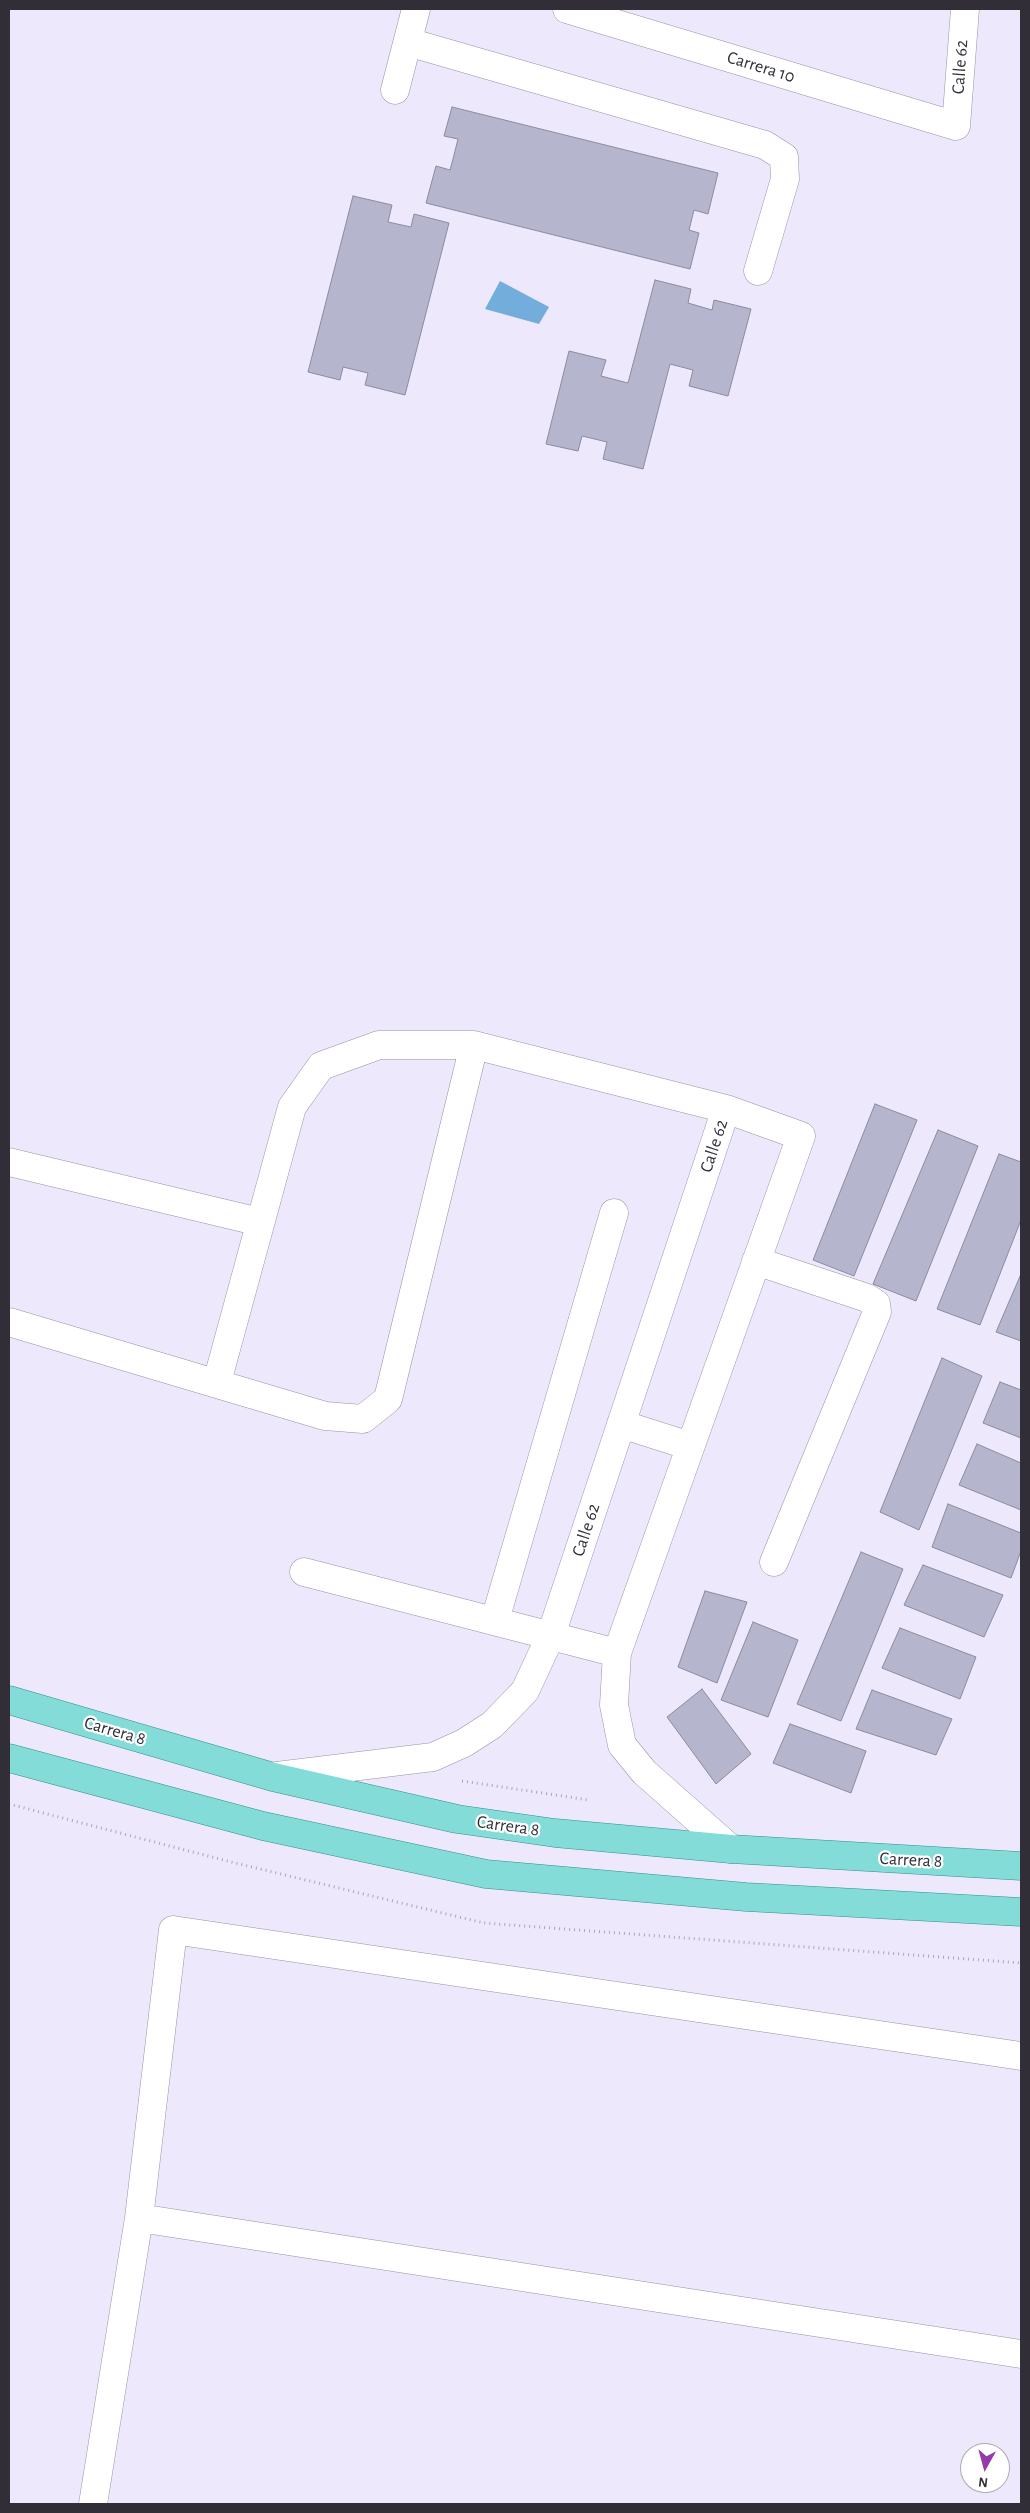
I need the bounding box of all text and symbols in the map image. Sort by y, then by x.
street label: Calle 62 [947,39,973,95]
street label: Carrera 10 [724,46,798,88]
street label: Calle 62 [695,1117,733,1175]
street label: Calle 62 [567,1501,605,1559]
street label: Carrera 8 [82,1712,148,1750]
street label: Carrera 8 [475,1811,541,1841]
street label: Carrera 8 [879,1848,943,1872]
north arrow [960,2443,1010,2493]
text: N [978,2474,989,2489]

